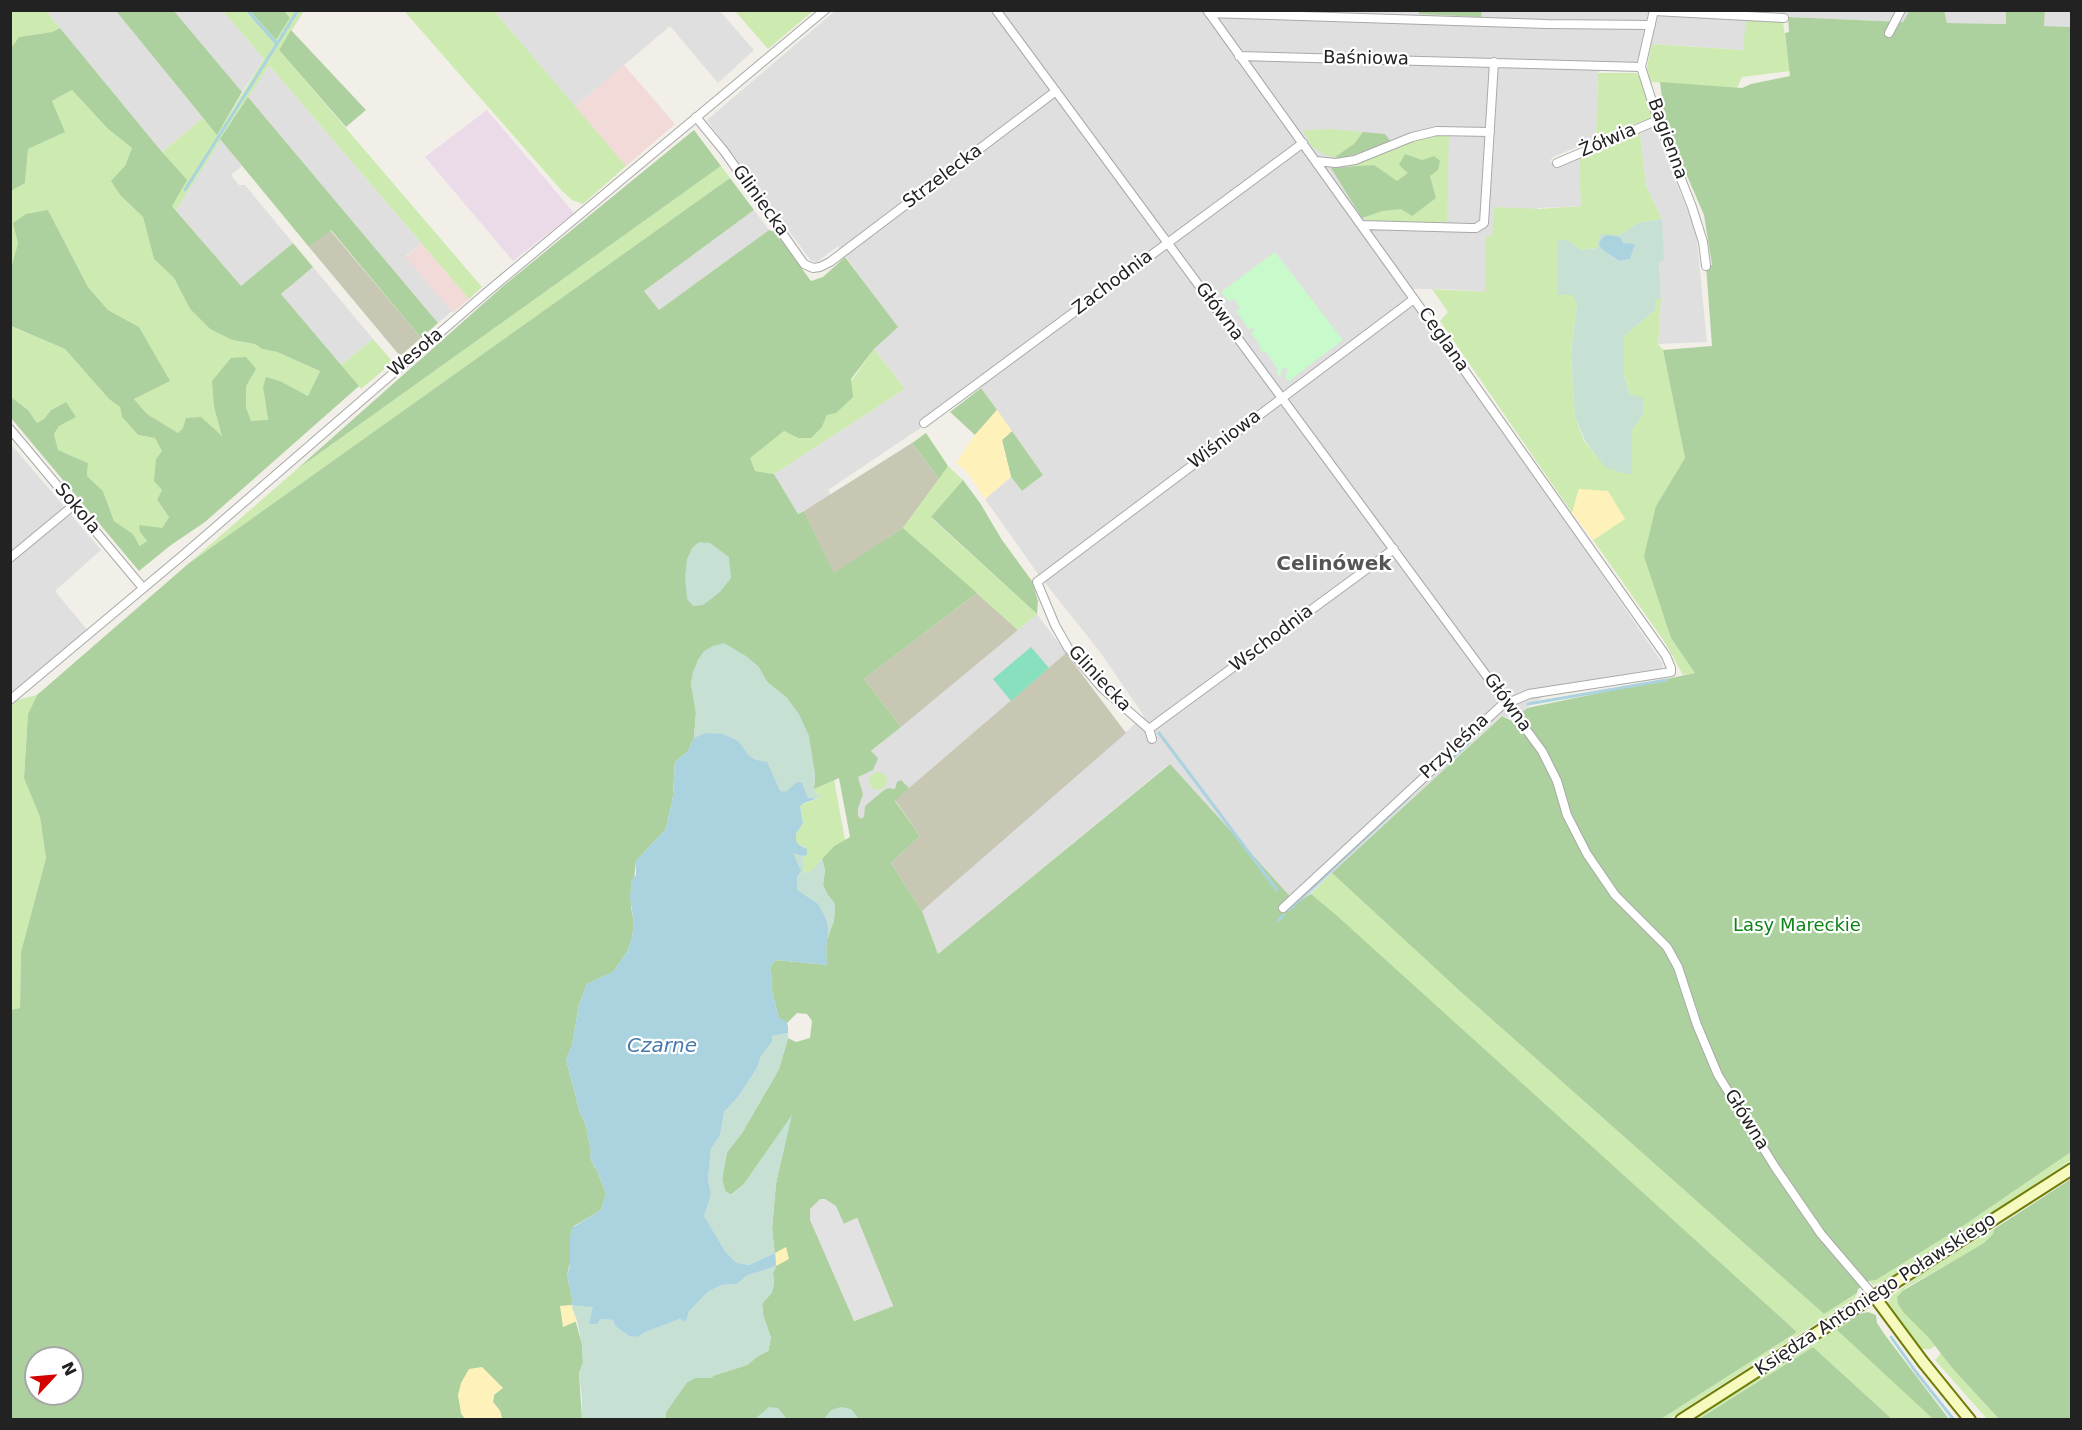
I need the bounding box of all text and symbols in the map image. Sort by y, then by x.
street label: Baśniowa [1323,47,1409,71]
street label: Bagienna [1642,95,1692,183]
street label: Żółwia [1577,119,1639,163]
street label: Strzelecka [899,140,987,214]
street label: Gliniecka [727,161,793,241]
street label: Zachodnia [1069,246,1157,320]
street label: Główna [1190,279,1248,345]
street label: Ceglana [1413,304,1473,376]
street label: Wesoła [384,324,448,382]
street label: Wiśniowa [1185,406,1265,474]
street label: Sokola [50,479,104,539]
district label: Celinówek [1276,553,1392,577]
street label: Wschodnia [1226,601,1318,677]
street label: Gliniecka [1063,641,1135,717]
street label: Główna [1479,669,1535,737]
street label: Przyleśna [1416,710,1494,784]
park label: Lasy Mareckie [1733,915,1861,937]
water label: Czarne [627,1035,697,1059]
street label: Główna [1719,1086,1773,1154]
street label: Księdza Antoniego Poławskiego [1752,1209,2000,1381]
north arrow [24,1346,84,1406]
text: N [57,1359,80,1379]

